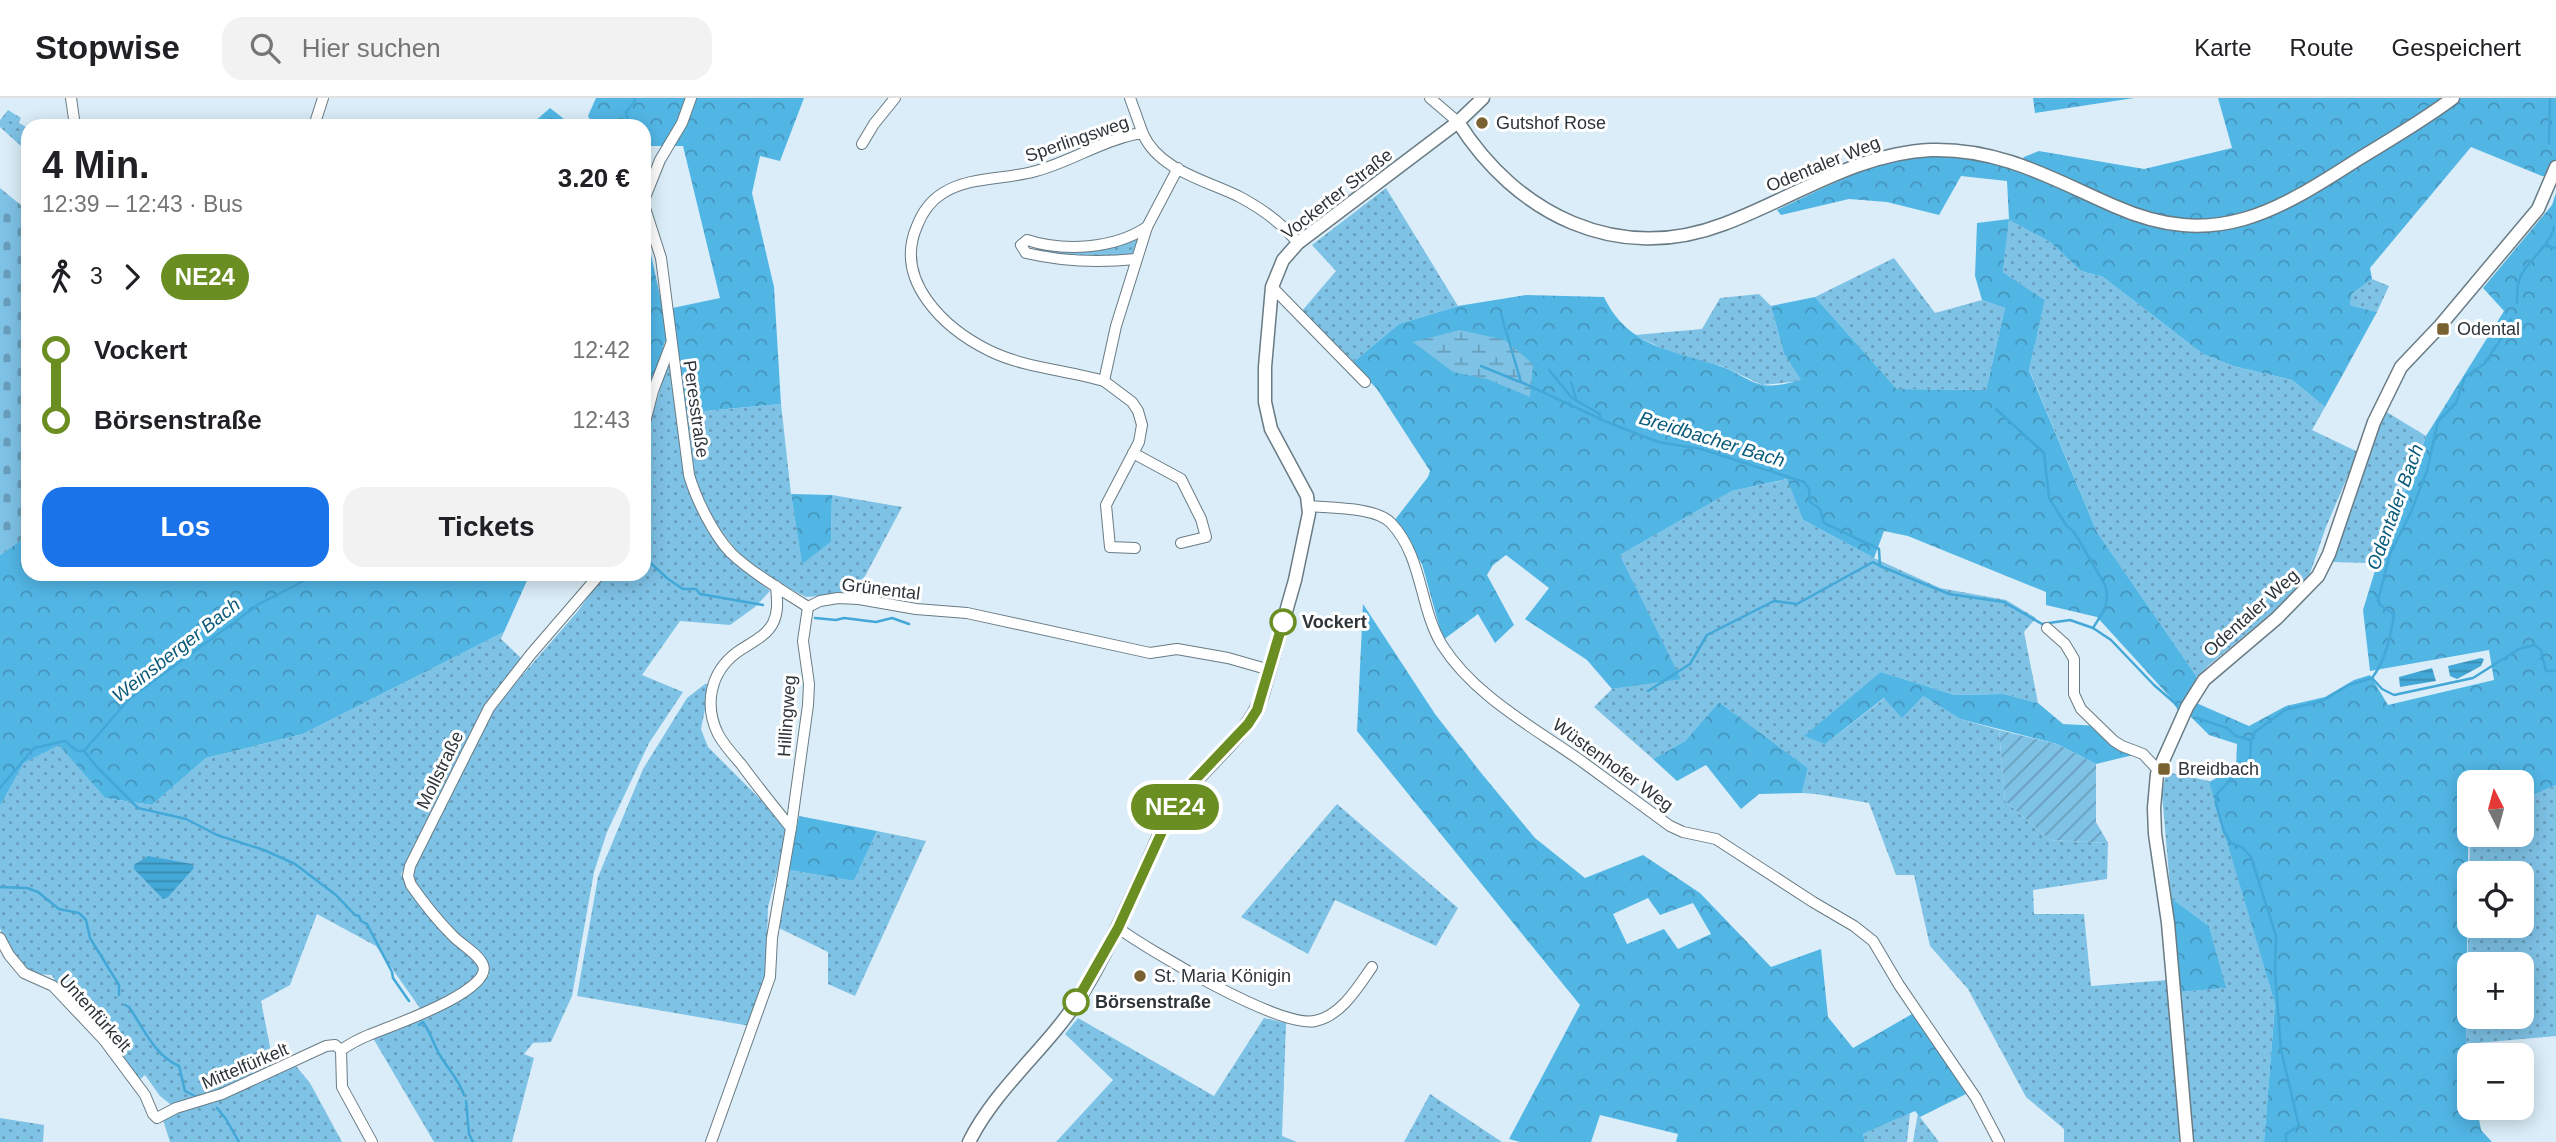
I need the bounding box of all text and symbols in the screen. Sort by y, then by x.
search box [222,17,712,80]
text: Stopwise [35,29,180,66]
icon: search [246,29,284,67]
text: Hier suchen [302,33,441,63]
text: Karte [2194,34,2252,61]
text: Route [2290,34,2354,61]
text: Gespeichert [2392,34,2521,61]
street label: Sperlingsweg [1023,112,1131,166]
place label: Gutshof Rose [1496,113,1606,133]
marker: Gutshof Rose [1474,115,1490,131]
street label: Odentaler Weg [1763,132,1883,196]
text: 4 Min. [42,144,150,186]
street label: Vockerter Straße [1278,145,1396,243]
text: 3.20 € [558,163,630,193]
text: 12:39 – 12:43 · Bus [42,191,243,217]
icon: walk [42,258,80,296]
icon: forward [113,258,151,296]
text: 3 [90,263,103,289]
text: NE24 [175,263,235,290]
place label: Odental [2457,319,2520,339]
marker: Odental [2435,321,2451,337]
text: Vockert [94,335,187,365]
text: 12:42 [572,337,630,363]
street label: Peresstraße [679,359,713,459]
text: Börsenstraße [94,405,262,435]
text: 12:43 [572,407,630,433]
water label: Breidbacher Bach [1637,407,1787,471]
water label: Odentaler Bach [2363,441,2427,573]
button: Los [42,487,329,567]
button: Tickets [343,487,630,567]
street label: Odentaler Weg [2199,565,2303,661]
street label: Grünental [841,574,921,604]
water label: Weinsberger Bach [108,594,244,706]
marker: Vockert [1270,609,1296,635]
place label: Vockert [1302,612,1367,632]
street label: Hillingweg [774,674,800,758]
street label: Wüstenhofer Weg [1549,715,1677,815]
street label: Mollstraße [413,728,467,812]
place label: Breidbach [2178,759,2259,779]
marker: Breidbach [2156,761,2172,777]
north arrow [2457,770,2534,847]
map controls [2457,770,2534,1120]
line badge: NE24 [1126,784,1224,830]
text: NE24 [1145,793,1205,820]
button: locate [2457,861,2534,938]
button: + [2457,952,2534,1029]
place label: St. Maria Königin [1154,966,1291,986]
marker: St. Maria Königin [1132,968,1148,984]
street label: Untenfürkelt [55,970,135,1056]
marker: Börsenstraße [1063,989,1089,1015]
place label: Börsenstraße [1095,992,1211,1012]
street label: Mittelfürkelt [199,1039,291,1093]
button: − [2457,1043,2534,1120]

